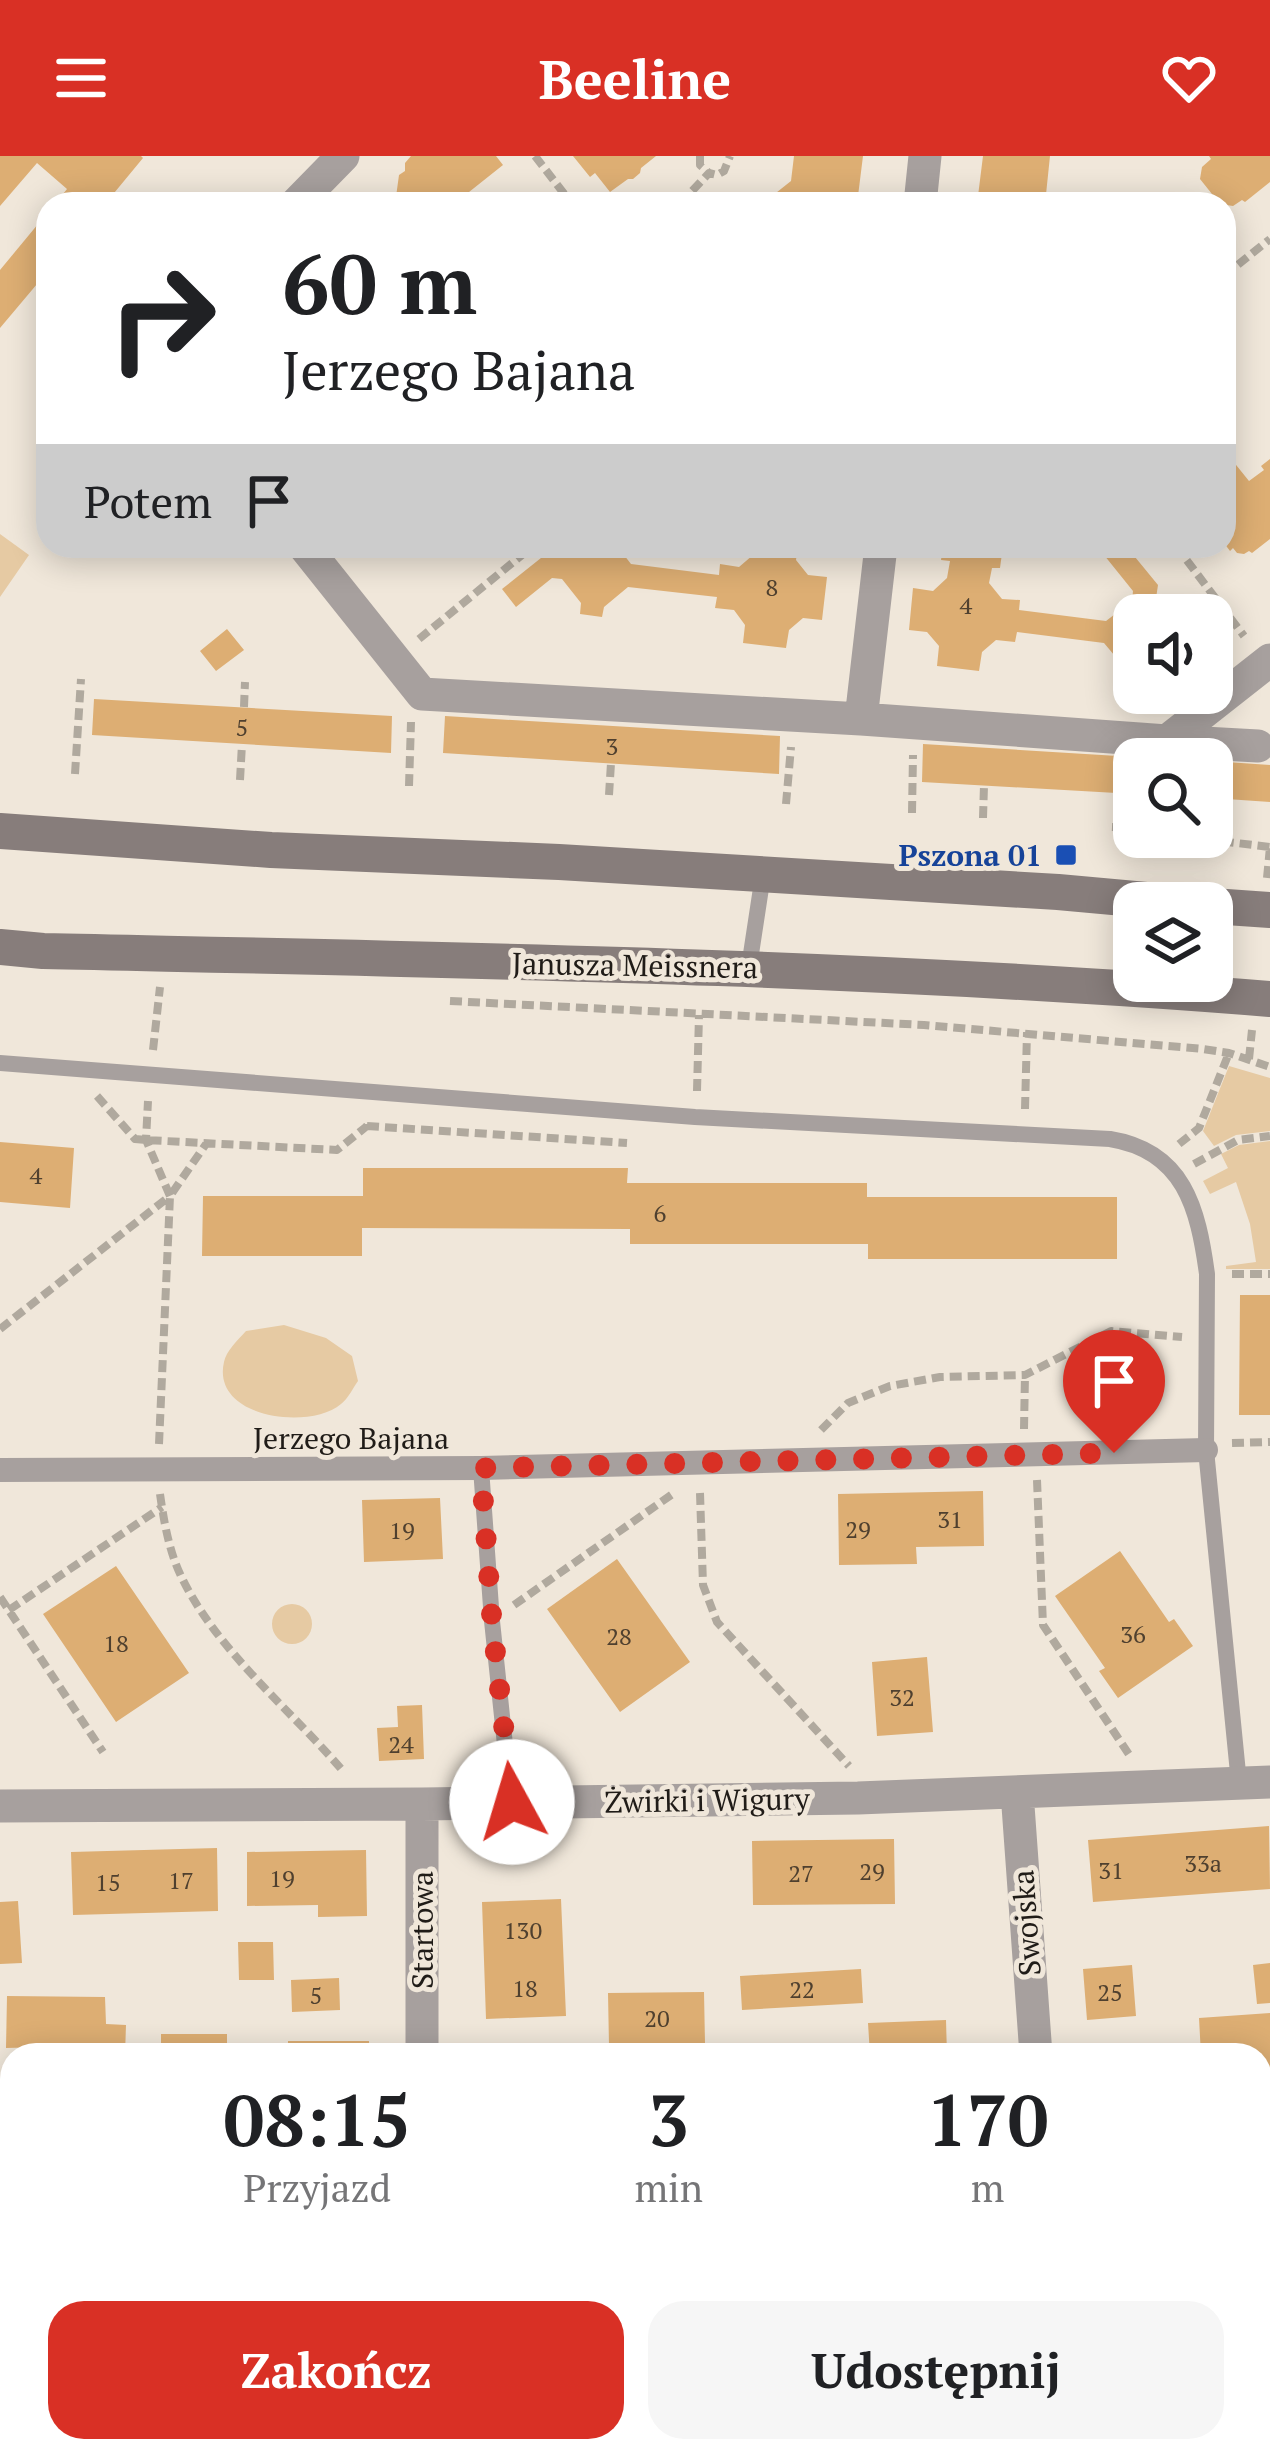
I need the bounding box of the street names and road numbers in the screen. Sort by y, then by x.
street label: Janusza Meissnera [512,943,758,987]
street label: Jerzego Bajana [253,1418,449,1458]
street label: Żwirki i Wigury [604,1778,811,1822]
street label: Swojska [1002,1869,1050,1977]
street label: Startowa [402,1871,442,1989]

